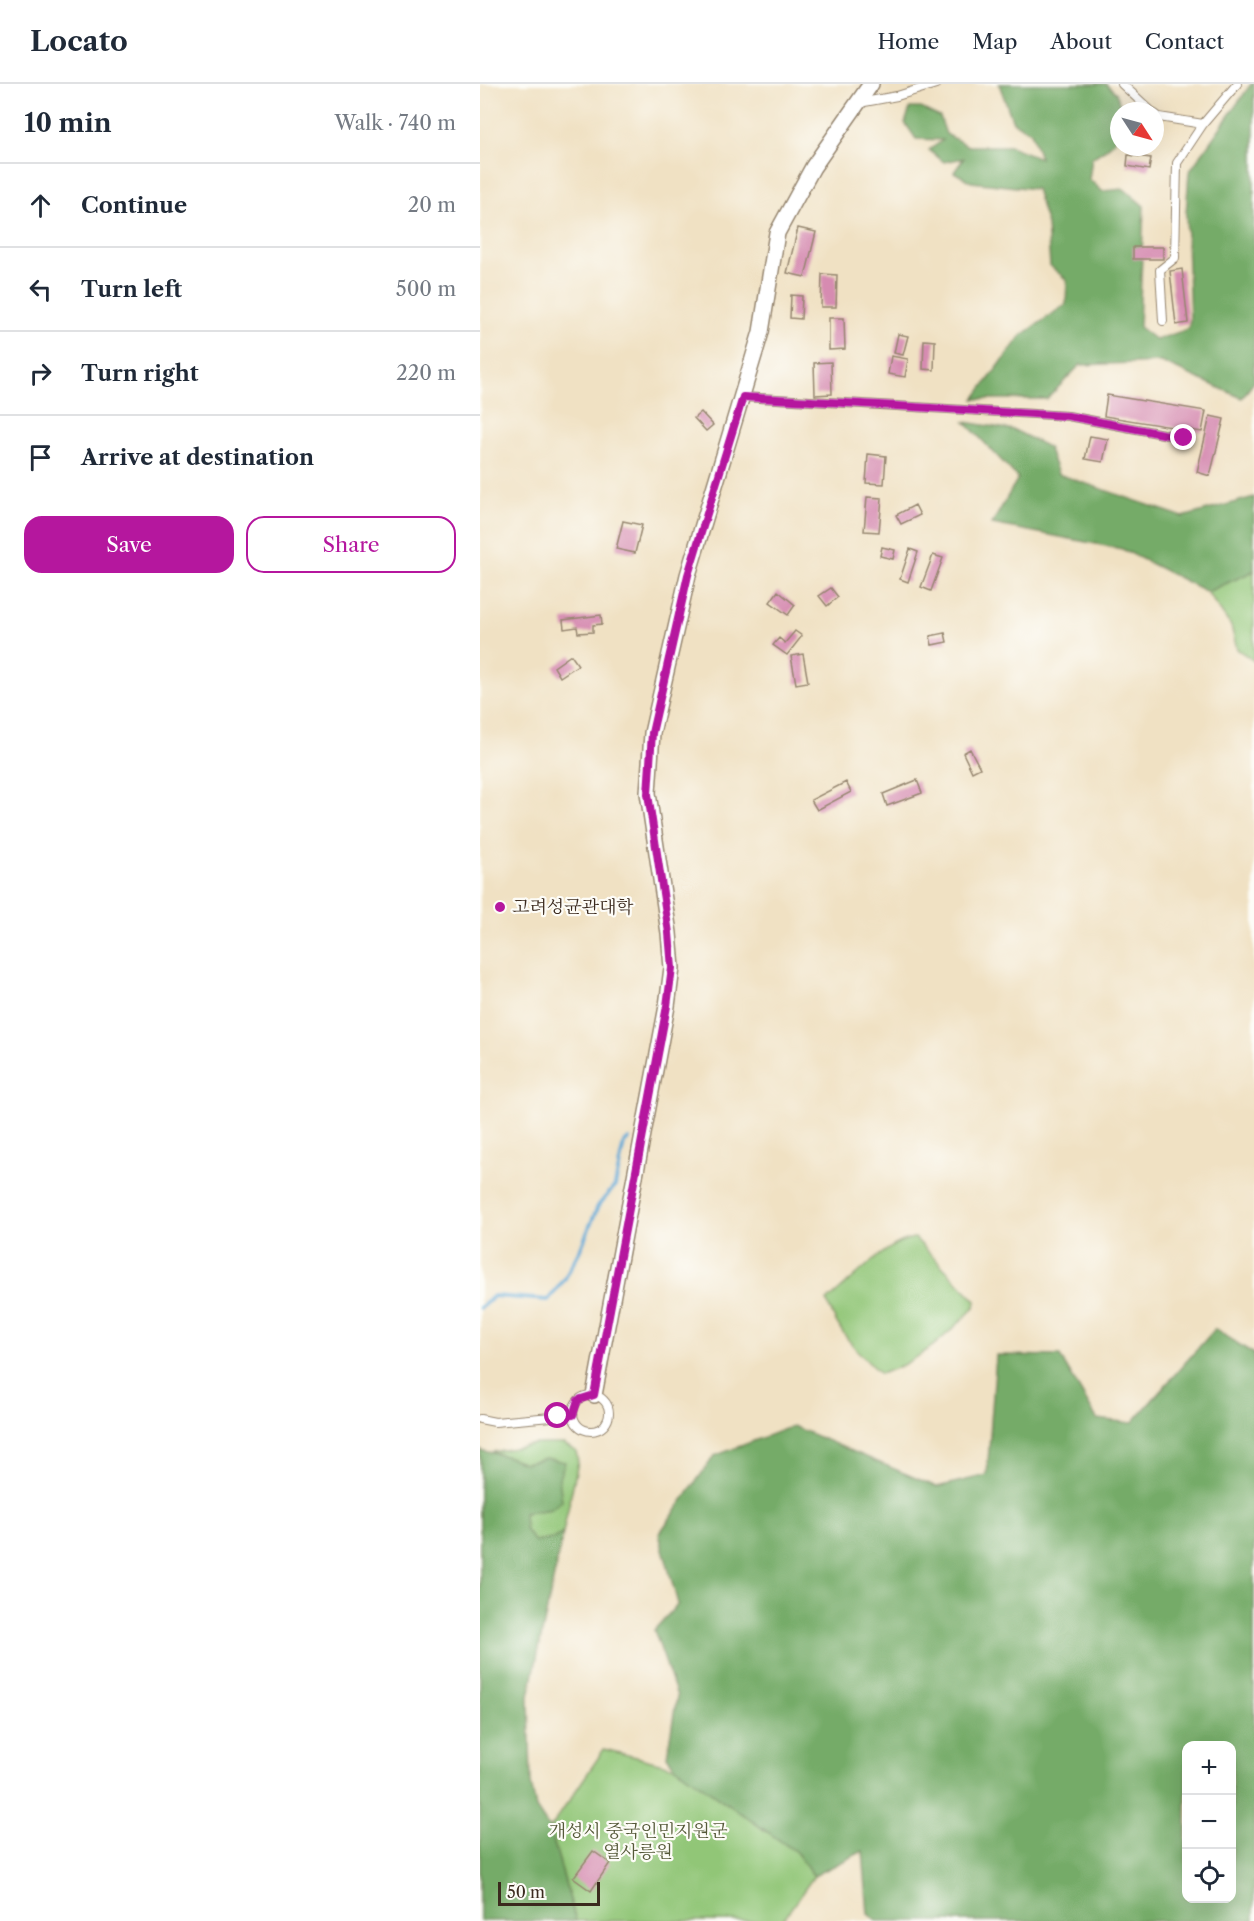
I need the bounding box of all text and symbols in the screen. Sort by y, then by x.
text: Locato [30,24,128,58]
text: Home [878,29,939,54]
text: Map [972,29,1017,54]
text: About [1050,29,1112,54]
text: Contact [1145,29,1224,54]
north arrow [1110,102,1164,156]
text: 10 min [24,107,112,139]
text: Walk · 740 m [335,111,456,135]
icon: ahead [24,189,57,222]
text: Continue [81,192,187,219]
text: 20 m [408,193,456,217]
icon: left [24,273,57,306]
text: Turn left [81,276,182,303]
text: 500 m [396,277,456,301]
icon: right [24,357,57,390]
text: Turn right [81,360,199,387]
text: 220 m [396,361,456,385]
route end [1170,424,1196,450]
icon: arrive [24,441,57,474]
text: Arrive at destination [81,444,314,471]
button: Save [24,516,234,573]
button: Share [246,516,456,573]
place label: 고려성균관대학 [512,896,634,918]
marker: 고려성균관대학 [493,900,507,914]
route start [544,1402,570,1428]
map controls [1182,1741,1236,1903]
button: + [1182,1741,1236,1795]
button: − [1182,1795,1236,1849]
park label: 개성시 중국인민지원군 열사릉원 [549,1820,728,1863]
button: locate [1182,1849,1236,1903]
scale bar [498,1879,600,1906]
text: 50 m [507,1882,545,1902]

